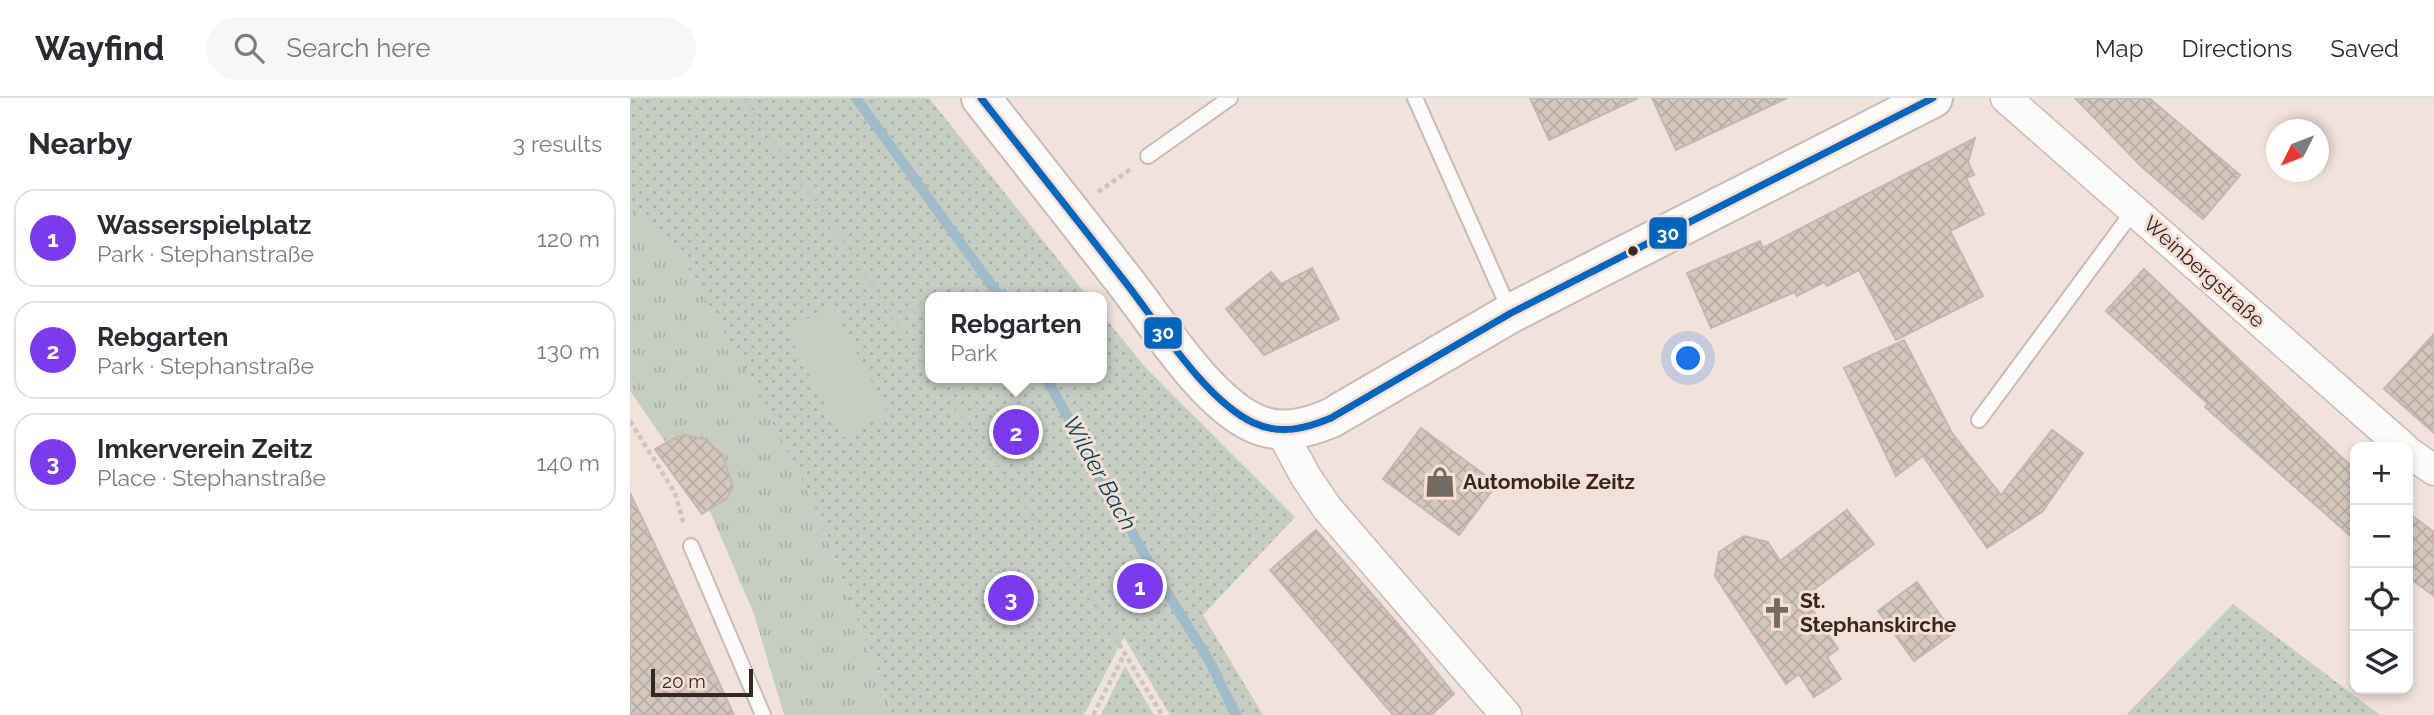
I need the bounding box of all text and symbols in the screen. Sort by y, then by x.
search box [206,17,696,80]
text: Wayfind [35,29,164,68]
icon: search [230,29,268,67]
text: Search here [286,33,431,63]
text: Map [2095,34,2144,63]
text: Directions [2182,34,2292,63]
text: Saved [2330,34,2399,63]
north arrow [2266,119,2329,182]
text: Nearby [28,126,132,161]
text: 3 results [513,130,602,157]
text: Wasserspielplatz [97,210,311,240]
street label: Weinbergstraße [2138,211,2270,333]
line badge: 30 [1648,216,1688,250]
text: 30 [1657,222,1679,244]
text: 1 [47,225,59,252]
text: 120 m [537,225,600,252]
text: Park · Stephanstraße [97,240,314,267]
unlabelled marker [1626,244,1640,258]
popup [925,292,1107,383]
text: Rebgarten [950,309,1082,339]
line badge: 30 [1143,316,1183,350]
text: 30 [1152,321,1174,343]
text: Rebgarten [97,322,228,352]
text: 2 [47,337,59,364]
text: 130 m [537,337,600,364]
text: Park [950,339,997,366]
your location [1671,341,1705,375]
text: Park · Stephanstraße [97,352,314,379]
pin: 2 [993,406,1039,458]
water label: Wilder Bach [1058,411,1143,535]
text: Imkerverein Zeitz [97,434,313,464]
map controls [2350,442,2413,694]
button: + [2350,442,2413,505]
text: 3 [47,449,59,476]
text: 140 m [537,449,600,476]
text: Place · Stephanstraße [97,464,326,491]
shop icon: Automobile Zeitz [1423,465,1457,499]
place label: Automobile Zeitz [1463,469,1635,494]
button: − [2350,505,2413,568]
pin: 1 [1117,560,1163,612]
button: locate [2350,568,2413,631]
pin: 3 [988,572,1034,624]
place label: St. Stephanskirche [1800,588,1957,637]
church icon: St. Stephanskirche [1760,596,1794,630]
button: layers [2350,631,2413,694]
scale bar [651,666,752,698]
text: 20 m [662,670,706,692]

